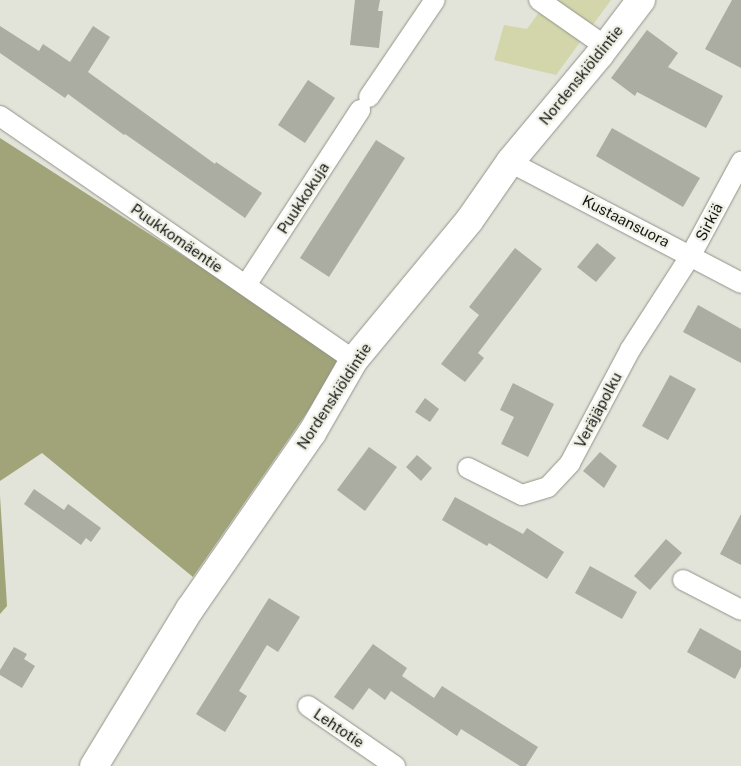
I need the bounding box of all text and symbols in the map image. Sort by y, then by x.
street label: Nordenskiöldintie [535,22,627,128]
street label: Puukkokuja [273,159,333,237]
street label: Kustaansuora [579,191,673,251]
street label: Puukkomäentie [128,200,226,276]
street label: Sirkiä [692,200,726,244]
street label: Nordenskiöldintie [293,339,375,453]
street label: Veräjäpolku [571,369,625,451]
street label: Lehtotie [310,705,368,751]

